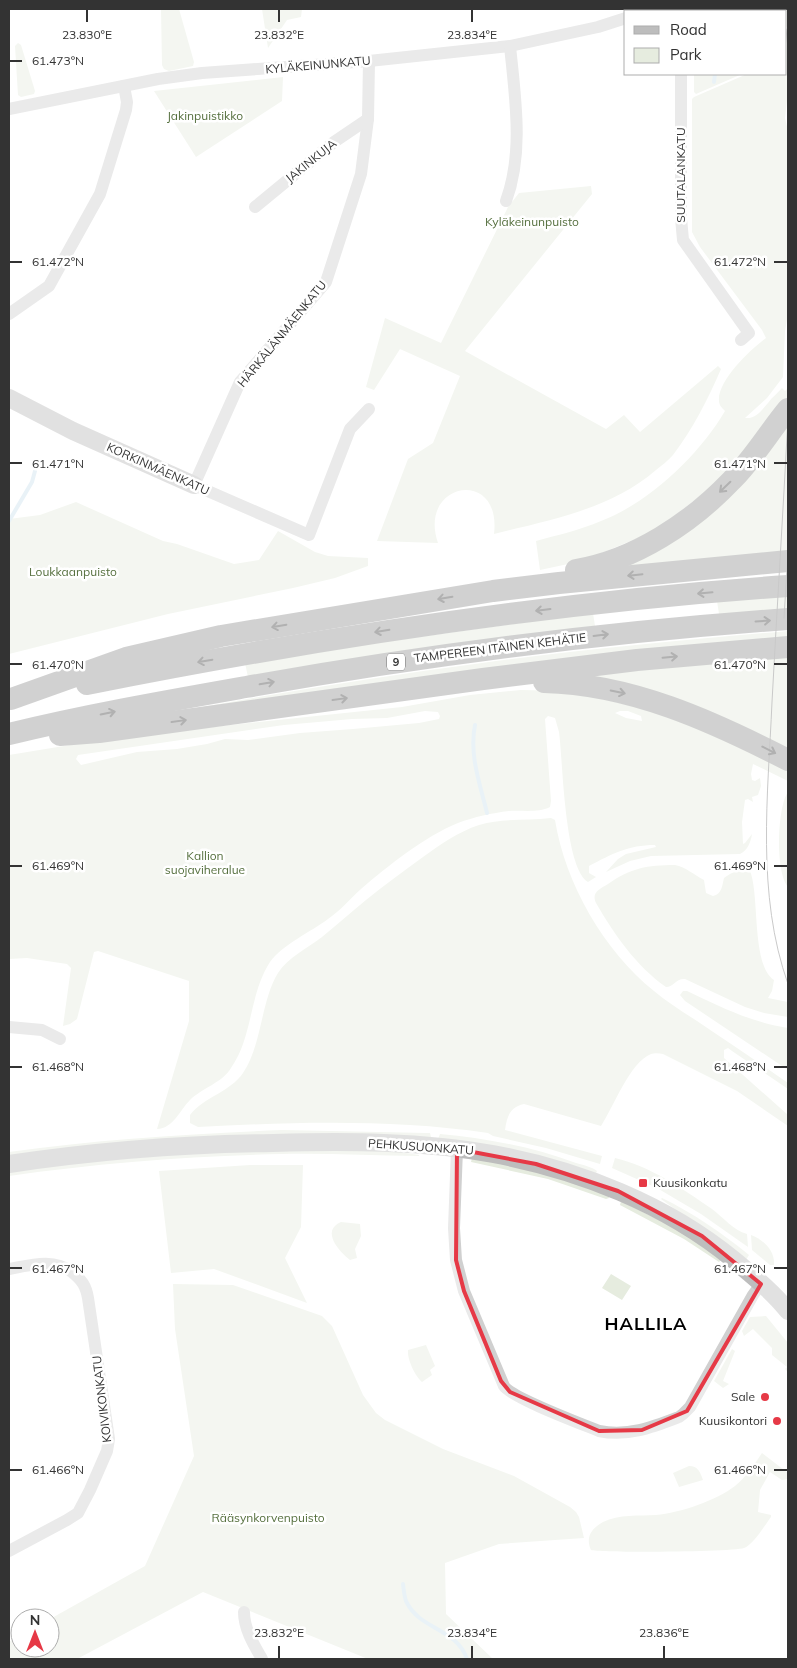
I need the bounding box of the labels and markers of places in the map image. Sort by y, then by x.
place label: Kuusikonkatu [653,1175,728,1190]
marker: Kuusikonkatu [637,1177,649,1189]
place label: Sale [731,1389,755,1404]
marker: Sale [759,1391,771,1403]
place label: Kuusikontori [699,1413,767,1428]
marker: Kuusikontori [771,1415,783,1427]

